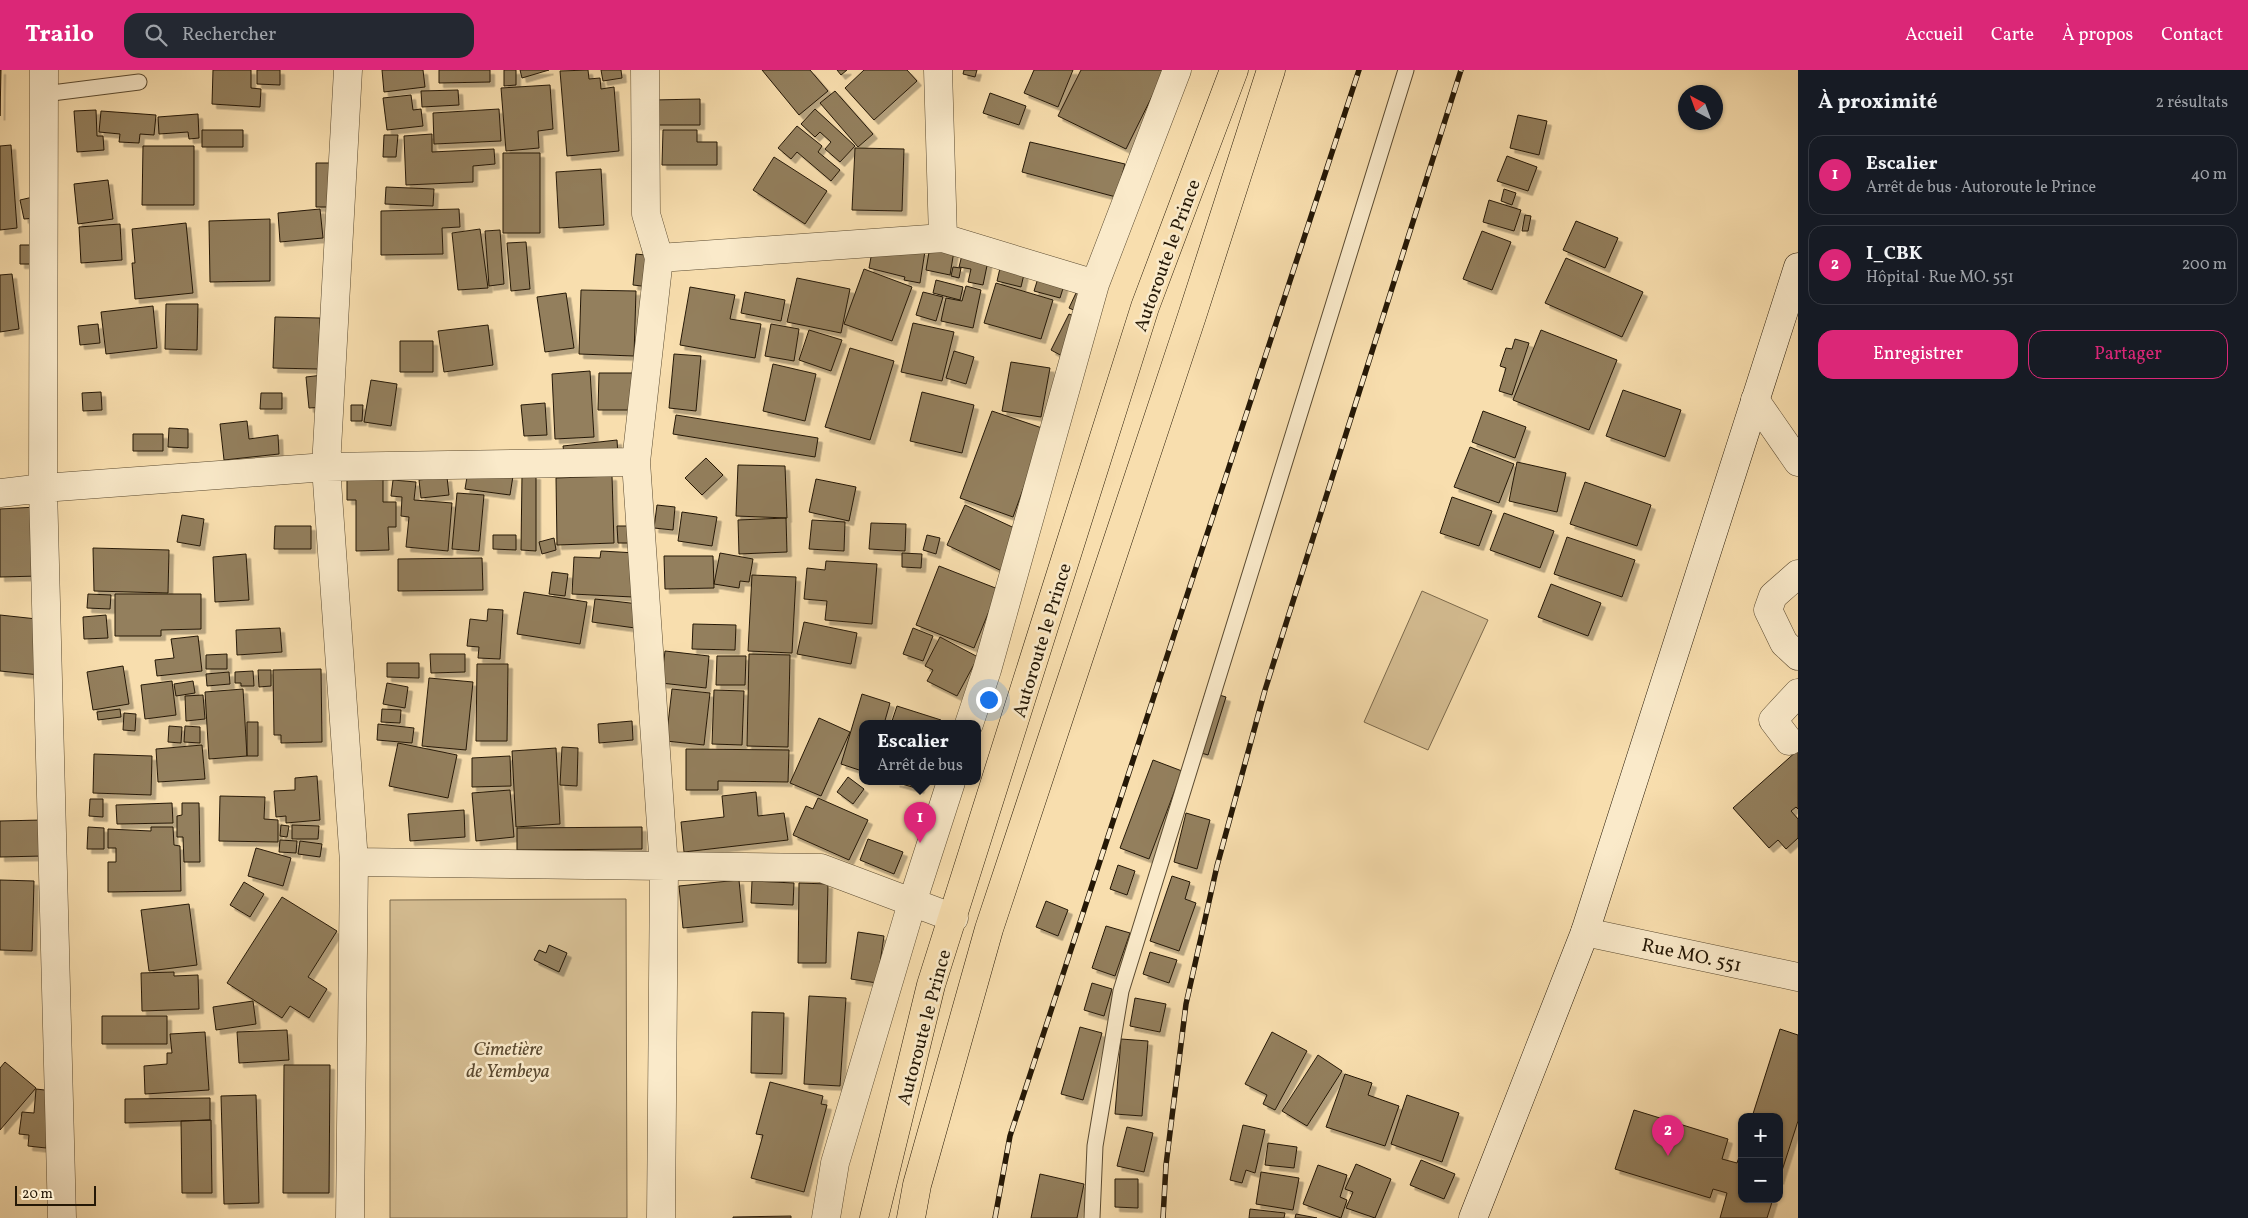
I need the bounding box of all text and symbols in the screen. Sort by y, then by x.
search box [124,13,474,58]
text: Trailo [25,18,94,52]
icon: search [142,21,170,49]
text: Rechercher [182,22,276,48]
text: Accueil [1905,23,1963,48]
text: Carte [1991,23,2034,48]
text: À propos [2062,23,2133,48]
text: Contact [2161,23,2223,48]
north arrow [1678,85,1723,130]
text: À proximité [1818,88,1937,117]
text: 2 résultats [2155,92,2228,114]
text: Escalier [1866,151,1938,177]
text: 1 [1832,164,1838,186]
text: 40 m [2191,164,2227,186]
street label: Autoroute le Prince [1128,176,1208,336]
text: Arrêt de bus · Autoroute le Prince [1866,177,2096,199]
text: I_CBK [1866,241,1922,267]
text: 2 [1831,254,1839,276]
text: 200 m [2182,254,2227,276]
text: Hôpital · Rue MO. 551 [1866,267,2014,289]
button: Enregistrer [1818,330,2018,379]
button: Partager [2028,330,2228,379]
street label: Autoroute le Prince [1007,560,1079,721]
your location [976,687,1002,713]
popup [859,720,981,785]
text: Escalier [877,729,949,755]
text: Arrêt de bus [877,755,963,777]
pin: 1 [904,802,936,843]
street label: Rue MO. 551 [1639,933,1744,979]
street label: Autoroute le Prince [892,947,958,1108]
park label: Cimetière de Yembeya [466,1037,550,1085]
map controls [1738,1113,1783,1203]
button: + [1738,1113,1783,1158]
pin: 2 [1652,1115,1684,1156]
button: − [1738,1158,1783,1203]
scale bar [15,1183,96,1206]
text: 20 m [22,1185,53,1204]

